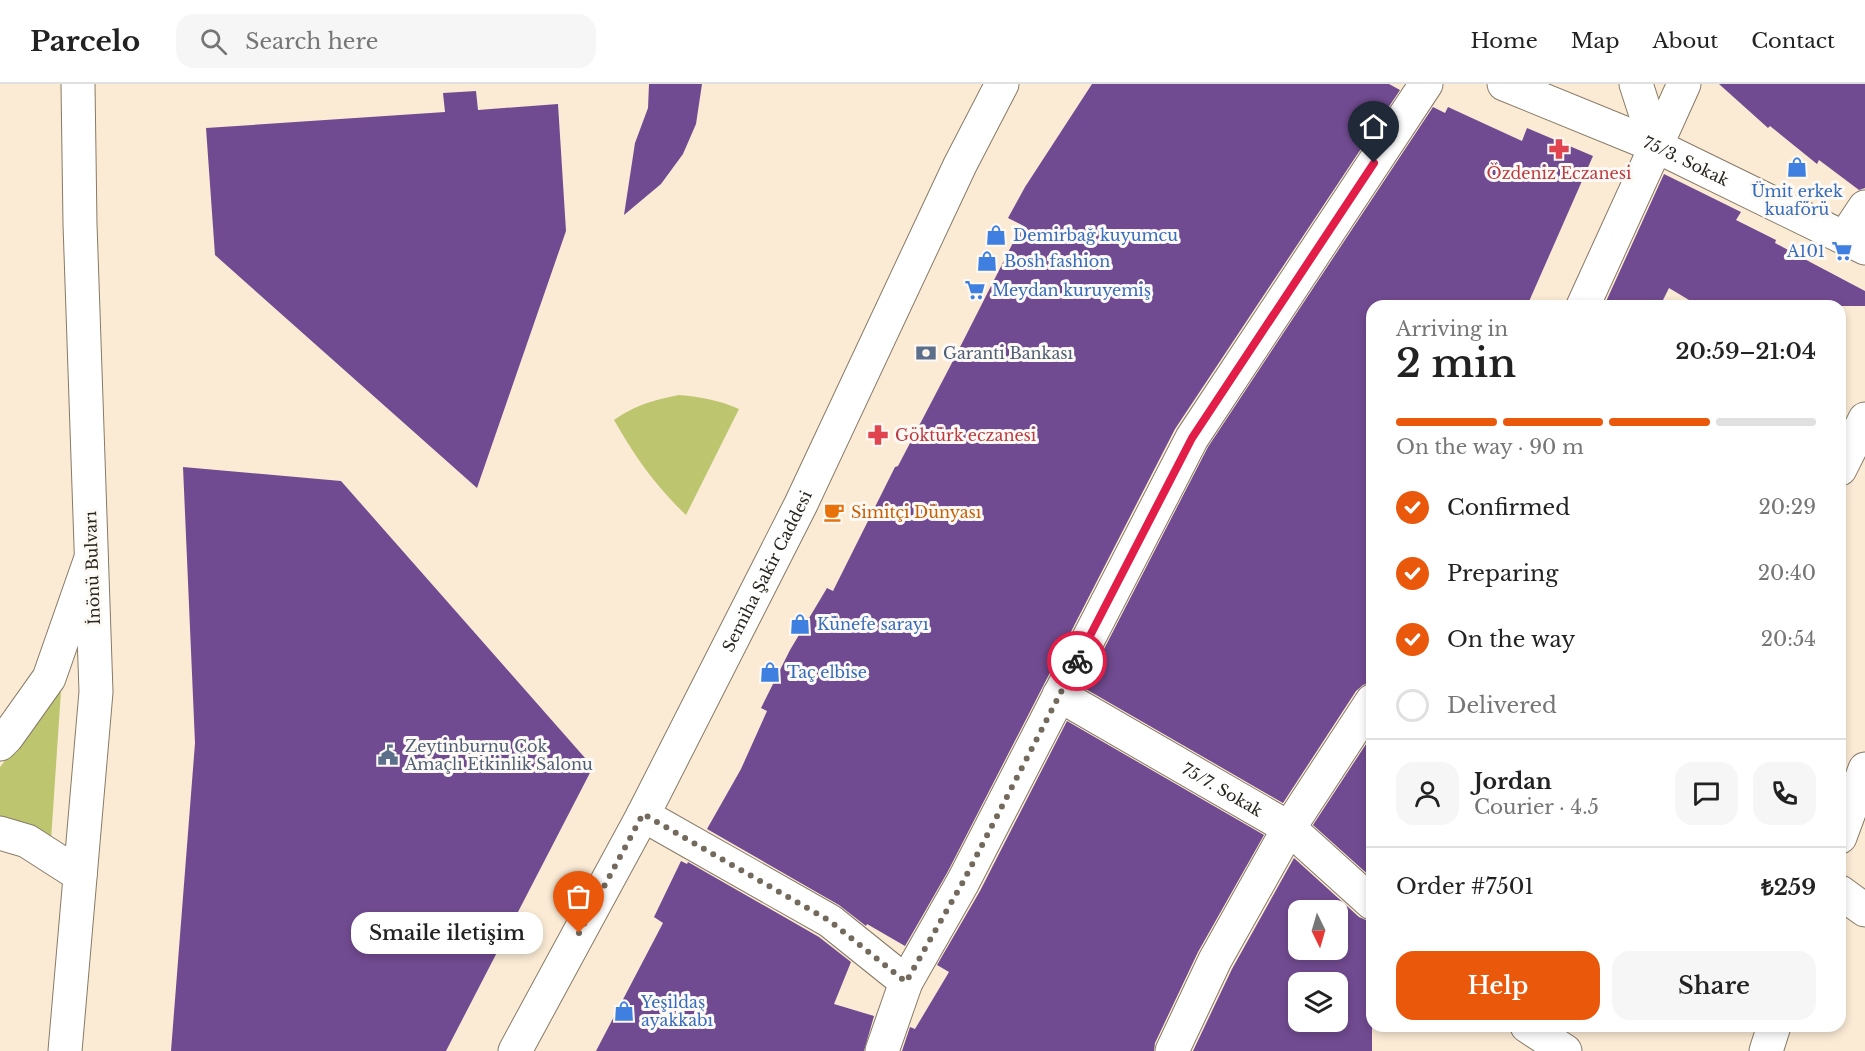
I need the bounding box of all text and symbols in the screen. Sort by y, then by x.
search box [176,14,596,68]
text: Parcelo [30,24,140,59]
icon: search [197,25,230,58]
text: Search here [245,28,378,55]
text: Home [1471,28,1538,54]
text: Map [1571,28,1619,54]
text: About [1652,28,1718,54]
text: Contact [1751,28,1835,54]
pin [1348,101,1399,163]
icon: home [1357,110,1390,143]
street label: 75/3. Sokak [1641,132,1732,190]
pharmacy icon: Özdeniz Eczanesi [1547,137,1571,161]
shop icon: Ümit erkek kuaförü [1785,155,1809,179]
place label: Özdeniz Eczanesi [1487,163,1632,183]
place label: Ümit erkek kuaförü [1751,181,1843,219]
shop icon: Demirbağ kuyumcu [984,223,1008,247]
place label: Demirbağ kuyumcu [1013,225,1178,245]
supermarket icon: A101 [1830,239,1854,263]
place label: A101 [1786,241,1825,261]
shop icon: Bosh fashion [975,249,999,273]
place label: Bosh fashion [1004,251,1110,271]
supermarket icon: Meydan kuruyemiş [963,278,987,302]
place label: Meydan kuruyemiş [992,280,1151,300]
text: Arriving in [1396,317,1508,341]
text: 20:59–21:04 [1675,338,1816,365]
text: 2 min [1396,339,1516,388]
bank icon: Garanti Bankası [914,341,938,365]
place label: Garanti Bankası [943,343,1074,363]
pharmacy icon: Göktürk eczanesi [866,423,890,447]
place label: Göktürk eczanesi [895,425,1037,445]
text: On the way · 90 m [1396,435,1584,459]
street label: Semiha Şakir Caddesi [718,487,816,655]
icon: check [1396,491,1429,524]
text: Confirmed [1447,494,1570,521]
text: 20:29 [1759,495,1816,519]
cafe icon: Simitçi Dünyası [822,500,846,524]
place label: Simitçi Dünyası [851,502,982,522]
street label: İnönü Bulvarı [80,510,104,625]
icon: check [1396,557,1429,590]
text: Preparing [1447,560,1558,587]
text: 20:40 [1758,561,1816,585]
shop icon: Künefe sarayı [788,612,812,636]
place label: Künefe sarayı [817,614,929,634]
icon: check [1396,623,1429,656]
text: On the way [1447,626,1575,653]
text: 20:54 [1761,627,1816,651]
courier [1047,631,1107,691]
icon: bike [1061,645,1094,678]
shop icon: Taç elbise [758,660,782,684]
place label: Taç elbise [787,662,867,682]
text: Delivered [1447,692,1557,719]
place label: Zeytinburnu Çok Amaçlı Etkinlik Salonu [404,736,593,774]
public building icon: Zeytinburnu Çok Amaçlı Etkinlik Salonu [376,743,400,767]
street label: 75/7. Sokak [1179,759,1267,821]
button: person [1396,762,1459,825]
button: chat [1675,762,1738,825]
button: phone [1753,762,1816,825]
text: Jordan [1474,768,1552,795]
text: Courier · 4.5 [1474,795,1599,819]
pin [553,871,604,933]
text: Order #7501 [1396,873,1534,900]
text: ₺259 [1761,874,1816,901]
icon: bag [562,880,595,913]
north arrow [1288,900,1348,960]
map controls [1288,900,1348,1032]
callout: Smaile iletişim [351,912,543,954]
text: Smaile iletişim [369,921,525,945]
button: Help [1396,951,1600,1020]
button: Share [1612,951,1816,1020]
button: layers [1288,972,1348,1032]
place label: Yeşildaş ayakkabı [640,992,713,1030]
shop icon: Yeşildaş ayakkabı [612,999,636,1023]

